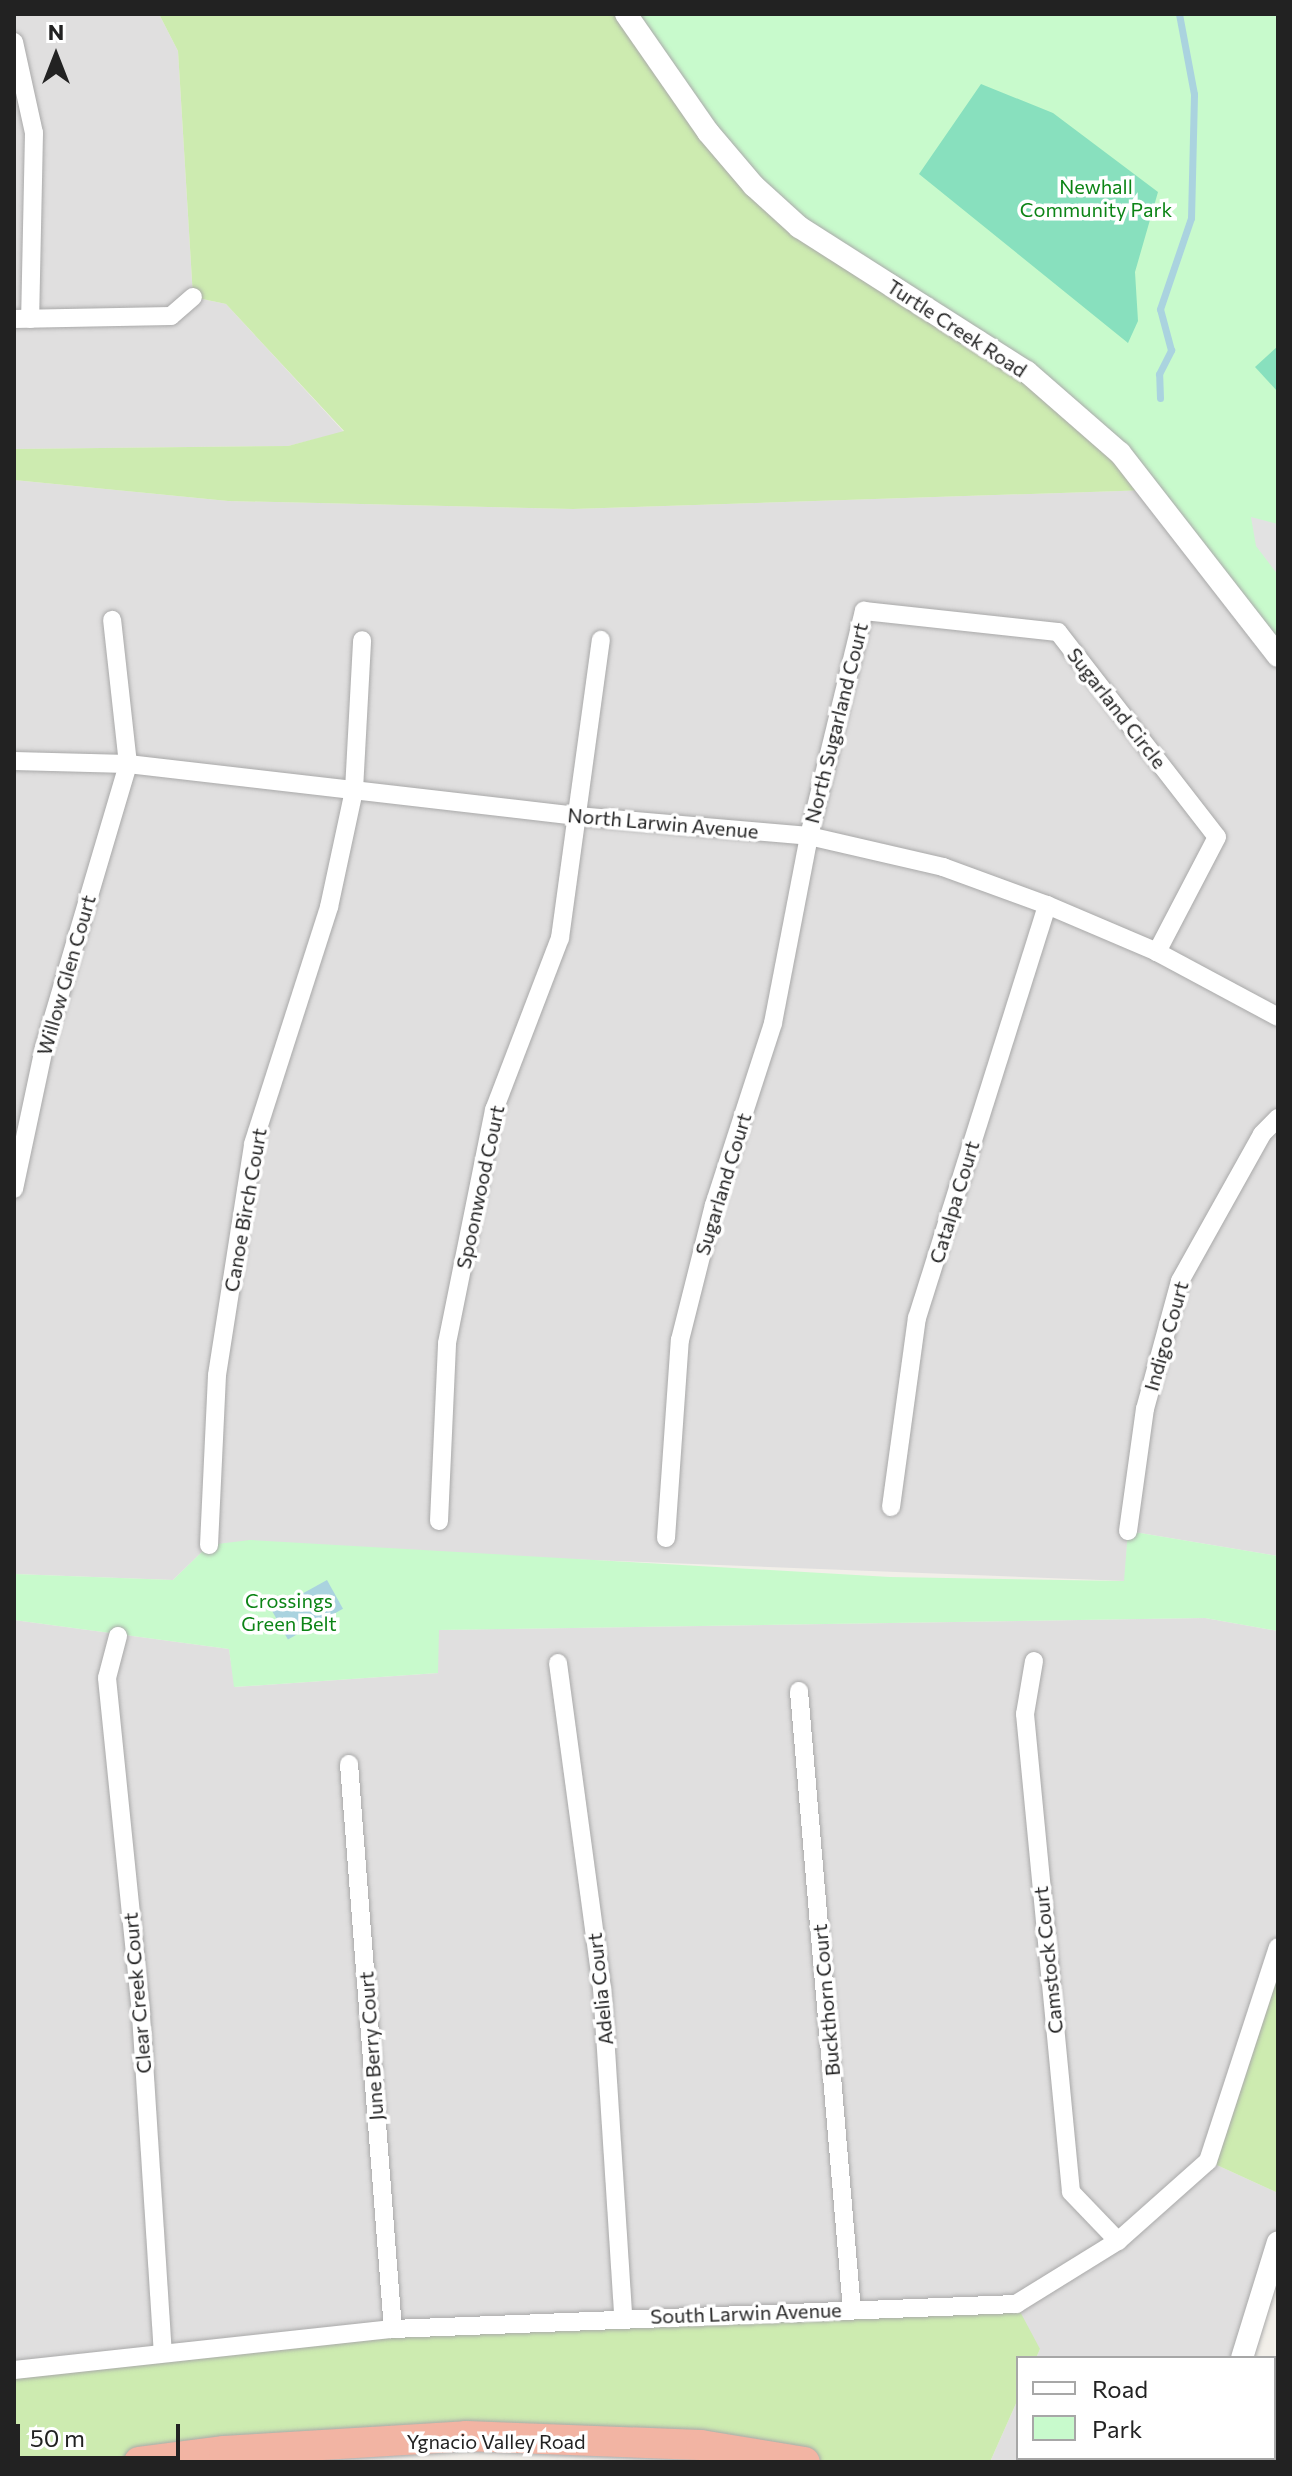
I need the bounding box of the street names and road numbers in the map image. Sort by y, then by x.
street label: Turtle Creek Road [883,274,1031,382]
street label: North Sugarland Court [799,620,873,826]
street label: Sugarland Circle [1062,643,1172,773]
street label: North Larwin Avenue [567,803,759,843]
street label: Willow Glen Court [32,892,100,1058]
street label: Spoonwood Court [451,1103,509,1271]
street label: Sugarland Court [690,1110,756,1258]
street label: Canoe Birch Court [219,1126,271,1294]
street label: Catalpa Court [924,1138,984,1266]
street label: Indigo Court [1139,1278,1193,1394]
street label: Camstock Court [1028,1885,1068,2035]
street label: Clear Creek Court [118,1911,156,2075]
street label: Buckthorn Court [807,1923,845,2077]
street label: Adelia Court [582,1932,618,2046]
street label: June Berry Court [354,1971,388,2121]
street label: South Larwin Avenue [650,2298,842,2328]
street label: Ygnacio Valley Road [406,2429,586,2453]

